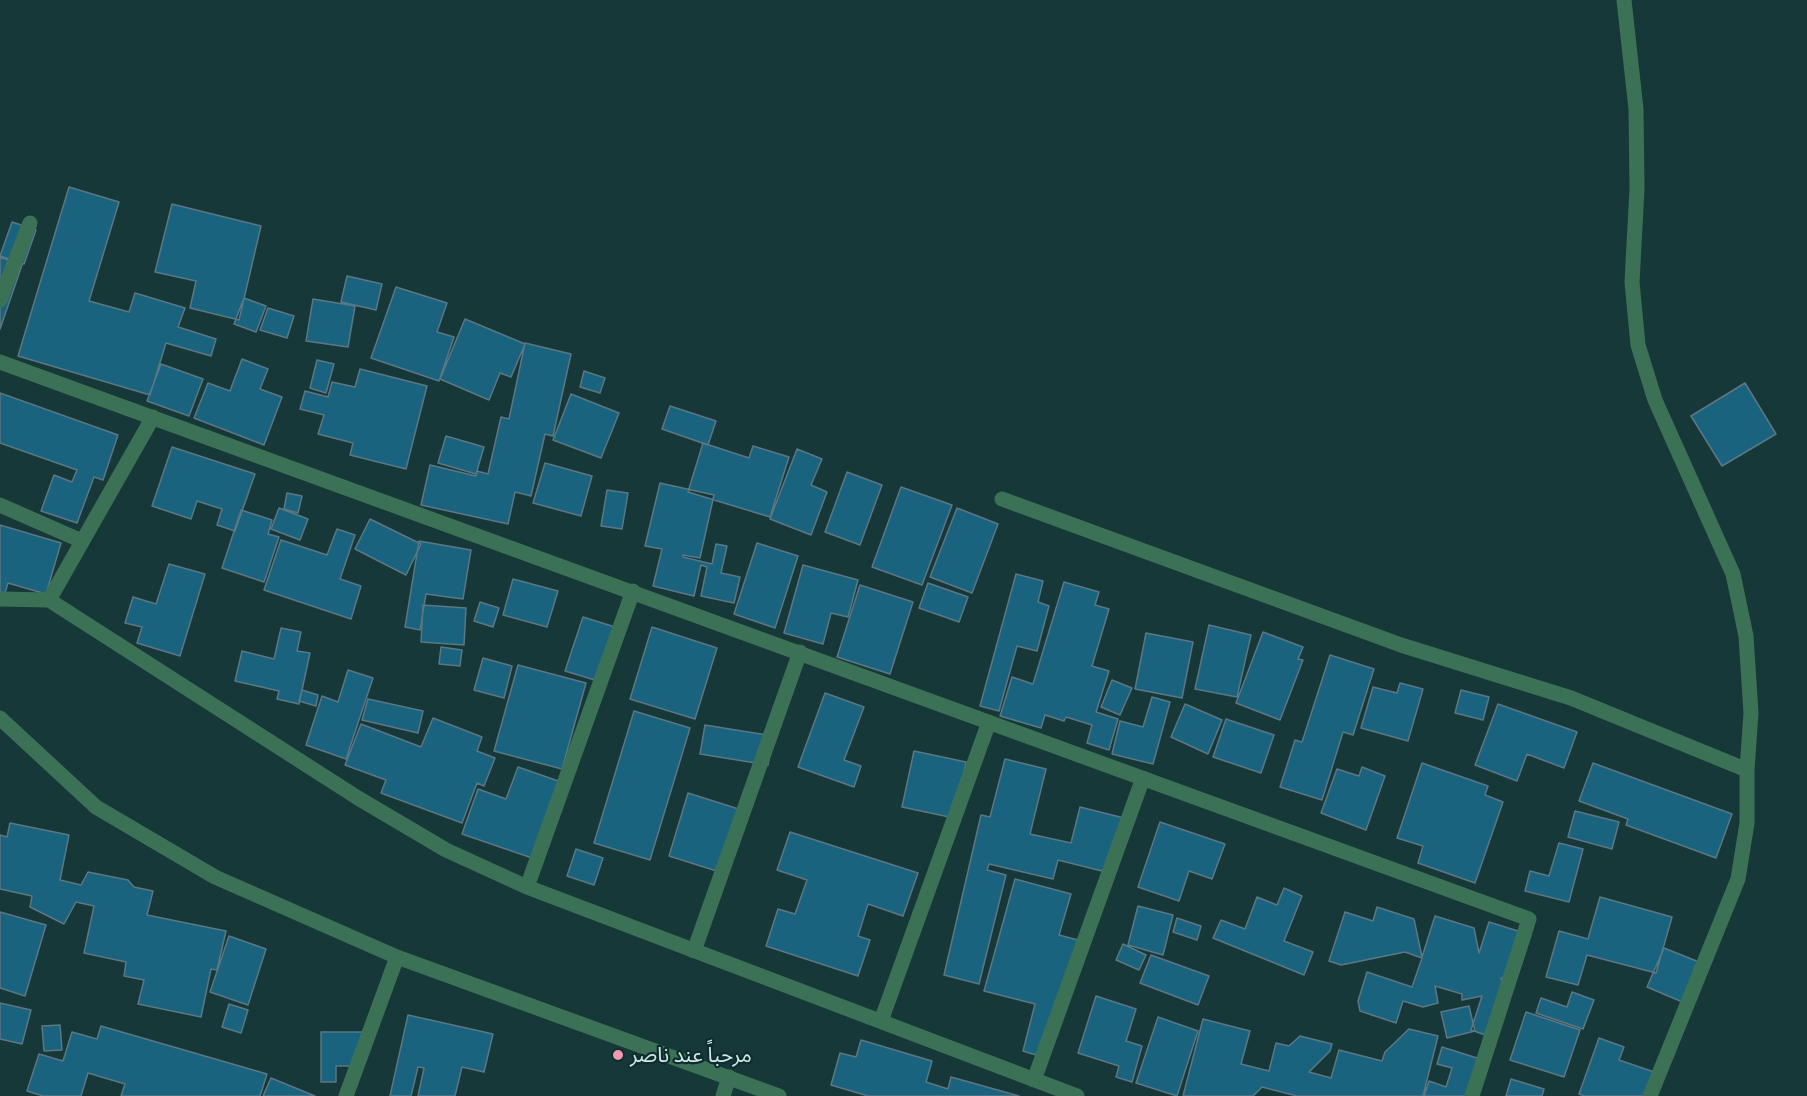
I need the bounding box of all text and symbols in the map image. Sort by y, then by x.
place label: مرحباً عند ناصر [630,1042,752,1068]
marker: مرحباً عند ناصر [611,1048,625,1062]

